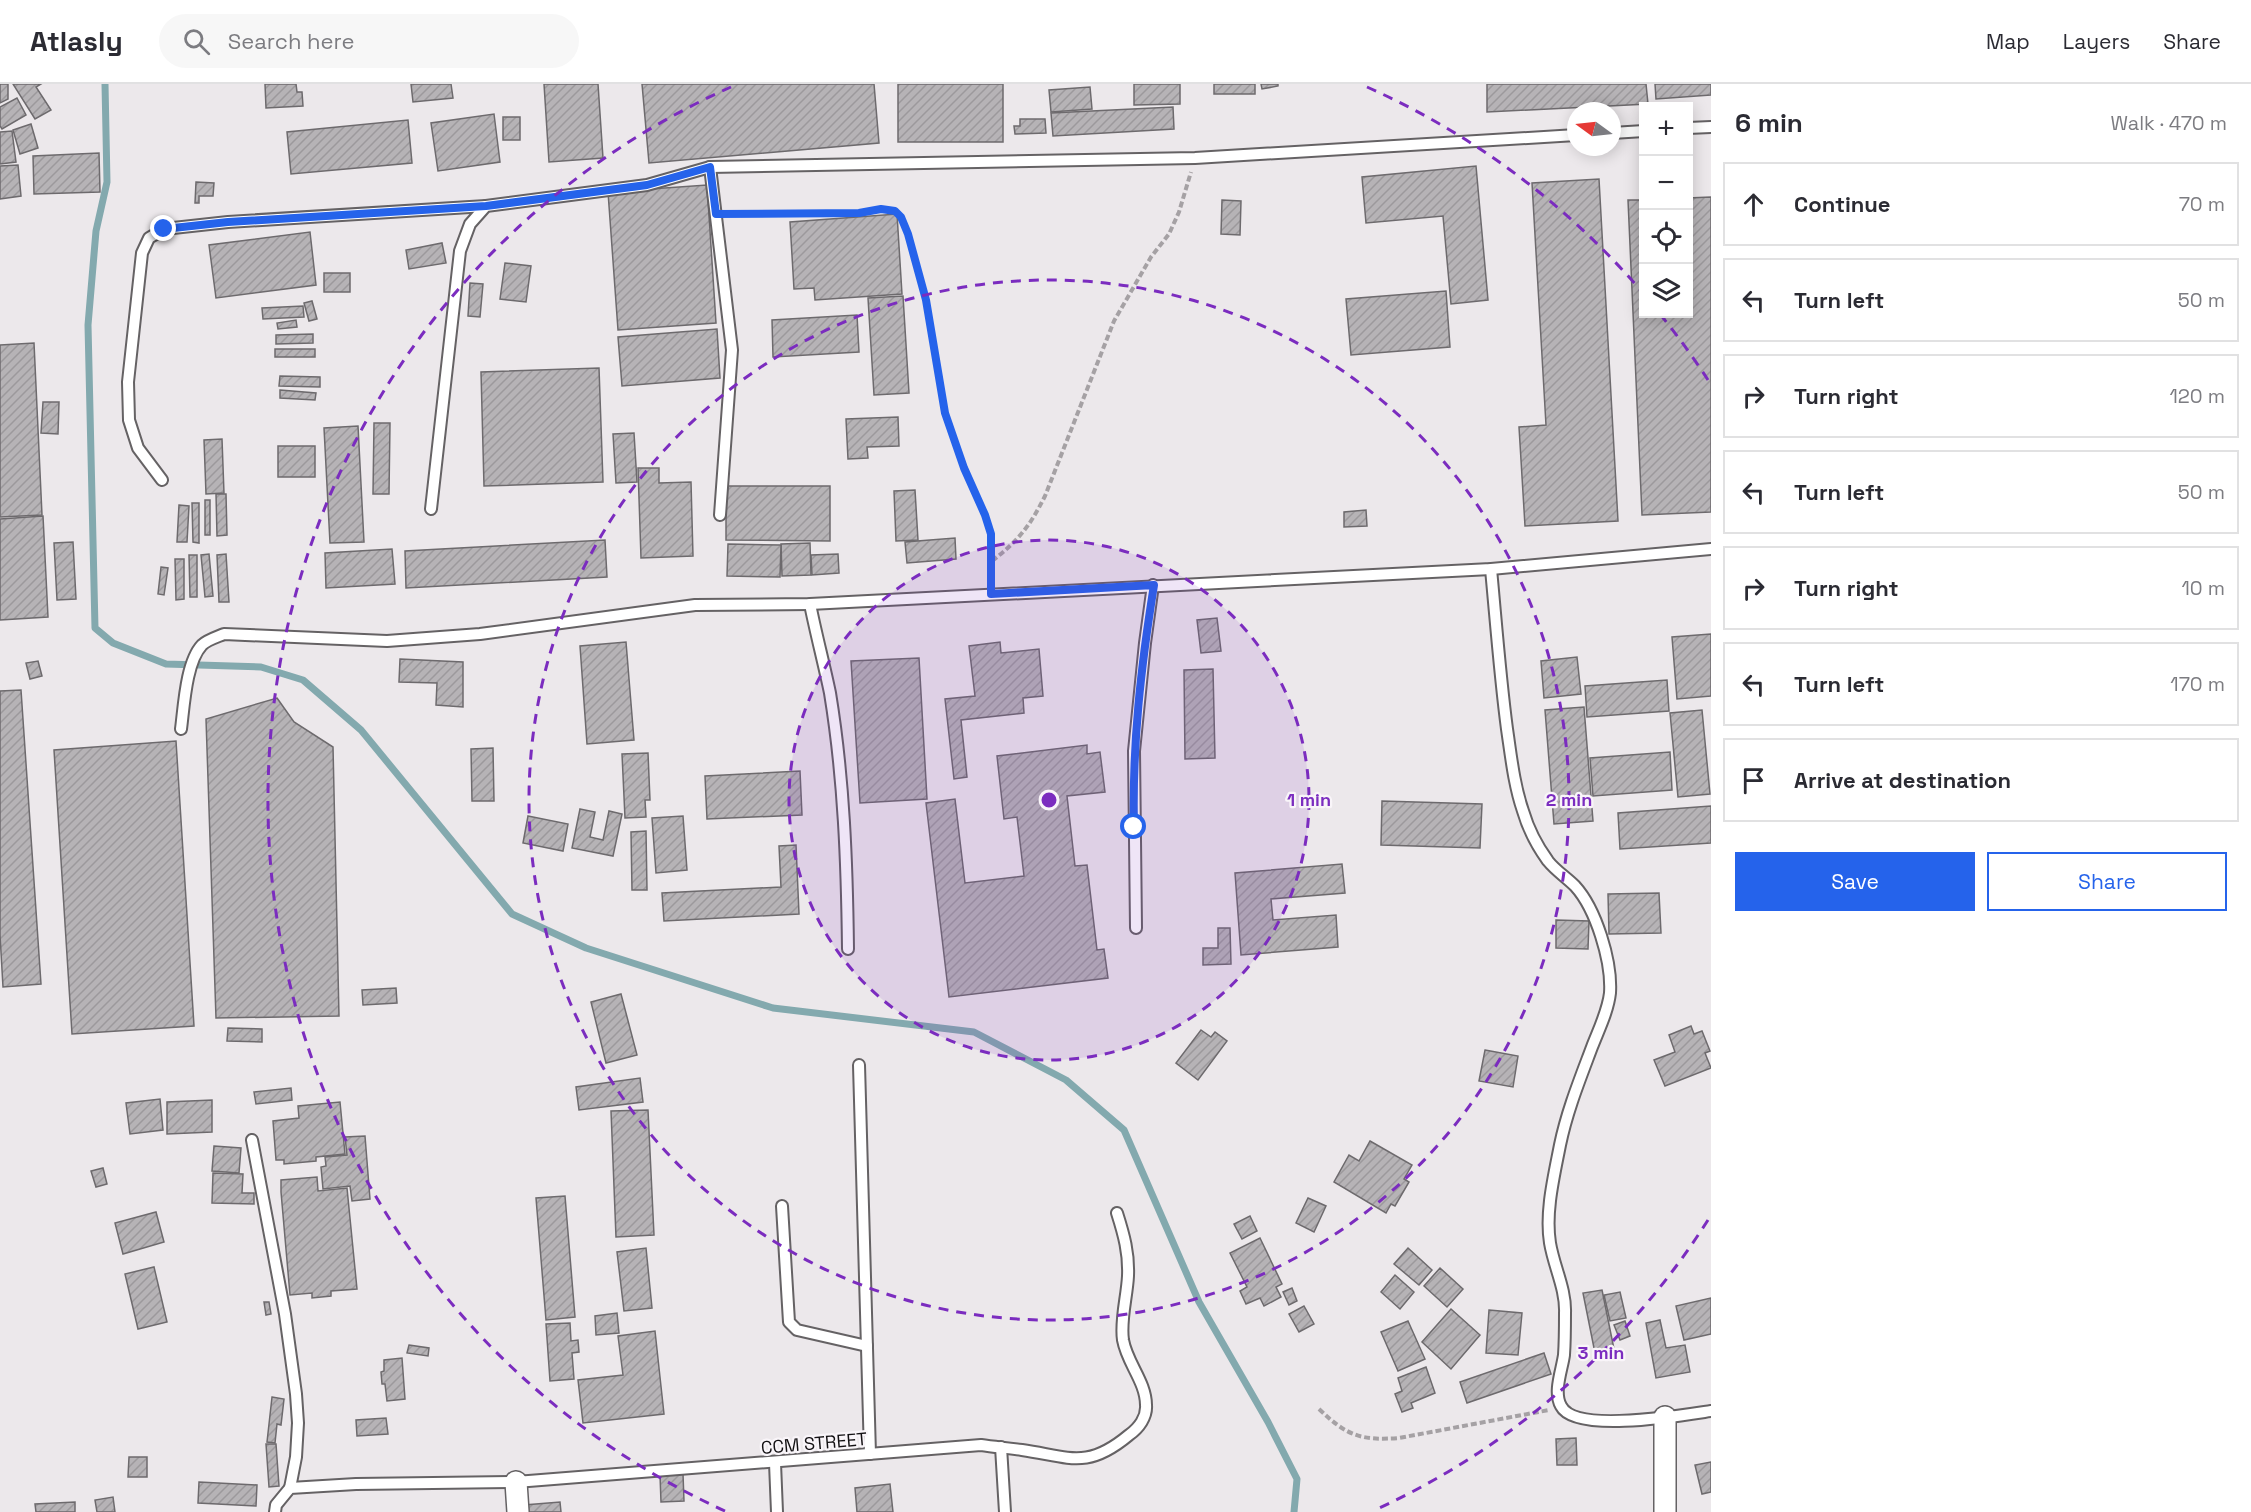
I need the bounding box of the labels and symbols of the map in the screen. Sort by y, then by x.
north arrow [1567,102,1621,156]
route end [150,215,176,241]
text: 1 min [1287,788,1331,811]
text: 2 min [1546,788,1592,811]
centre of rings [1039,790,1059,810]
route start [1120,813,1146,839]
text: 3 min [1578,1341,1624,1364]
street label: CCM STREET [760,1427,869,1459]

